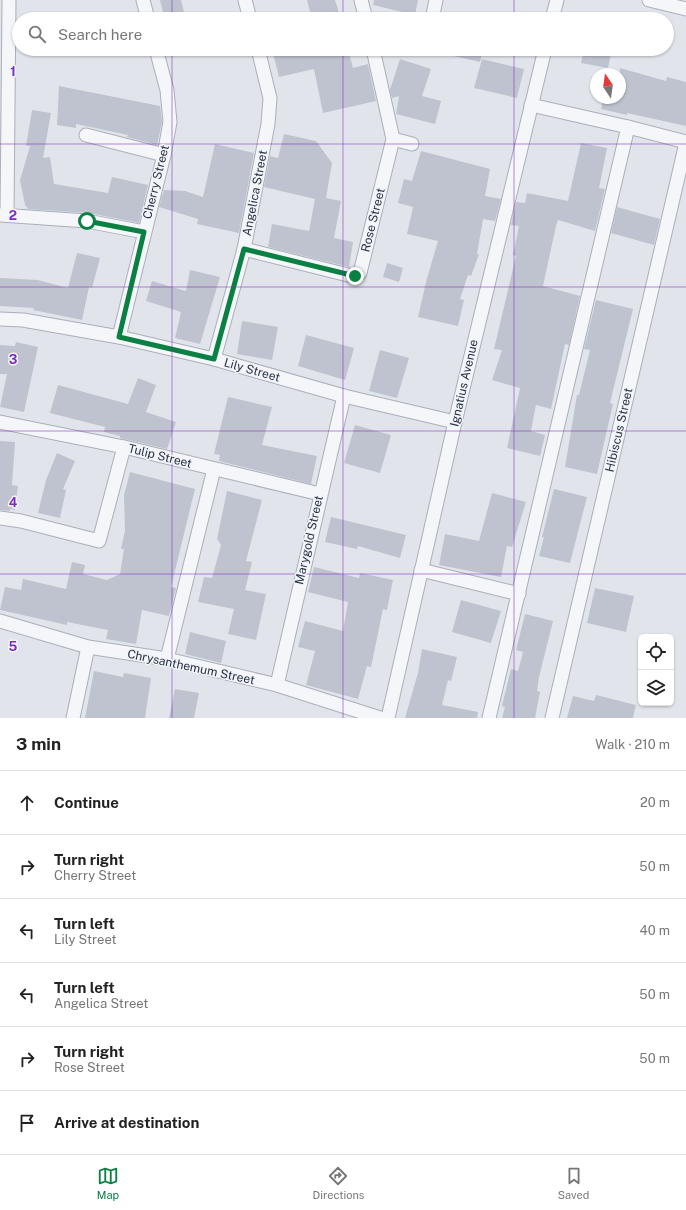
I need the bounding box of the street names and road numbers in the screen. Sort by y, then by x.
street label: Cherry Street [140,143,172,221]
street label: Angelica Street [240,149,270,237]
street label: Rose Street [358,186,388,253]
street label: Ignatius Avenue [447,338,481,428]
street label: Lily Street [222,355,282,385]
street label: Hibiscus Street [603,386,636,473]
street label: Tulip Street [127,441,194,471]
street label: Marygold Street [292,494,326,586]
street label: Chrysanthemum Street [126,647,256,687]

